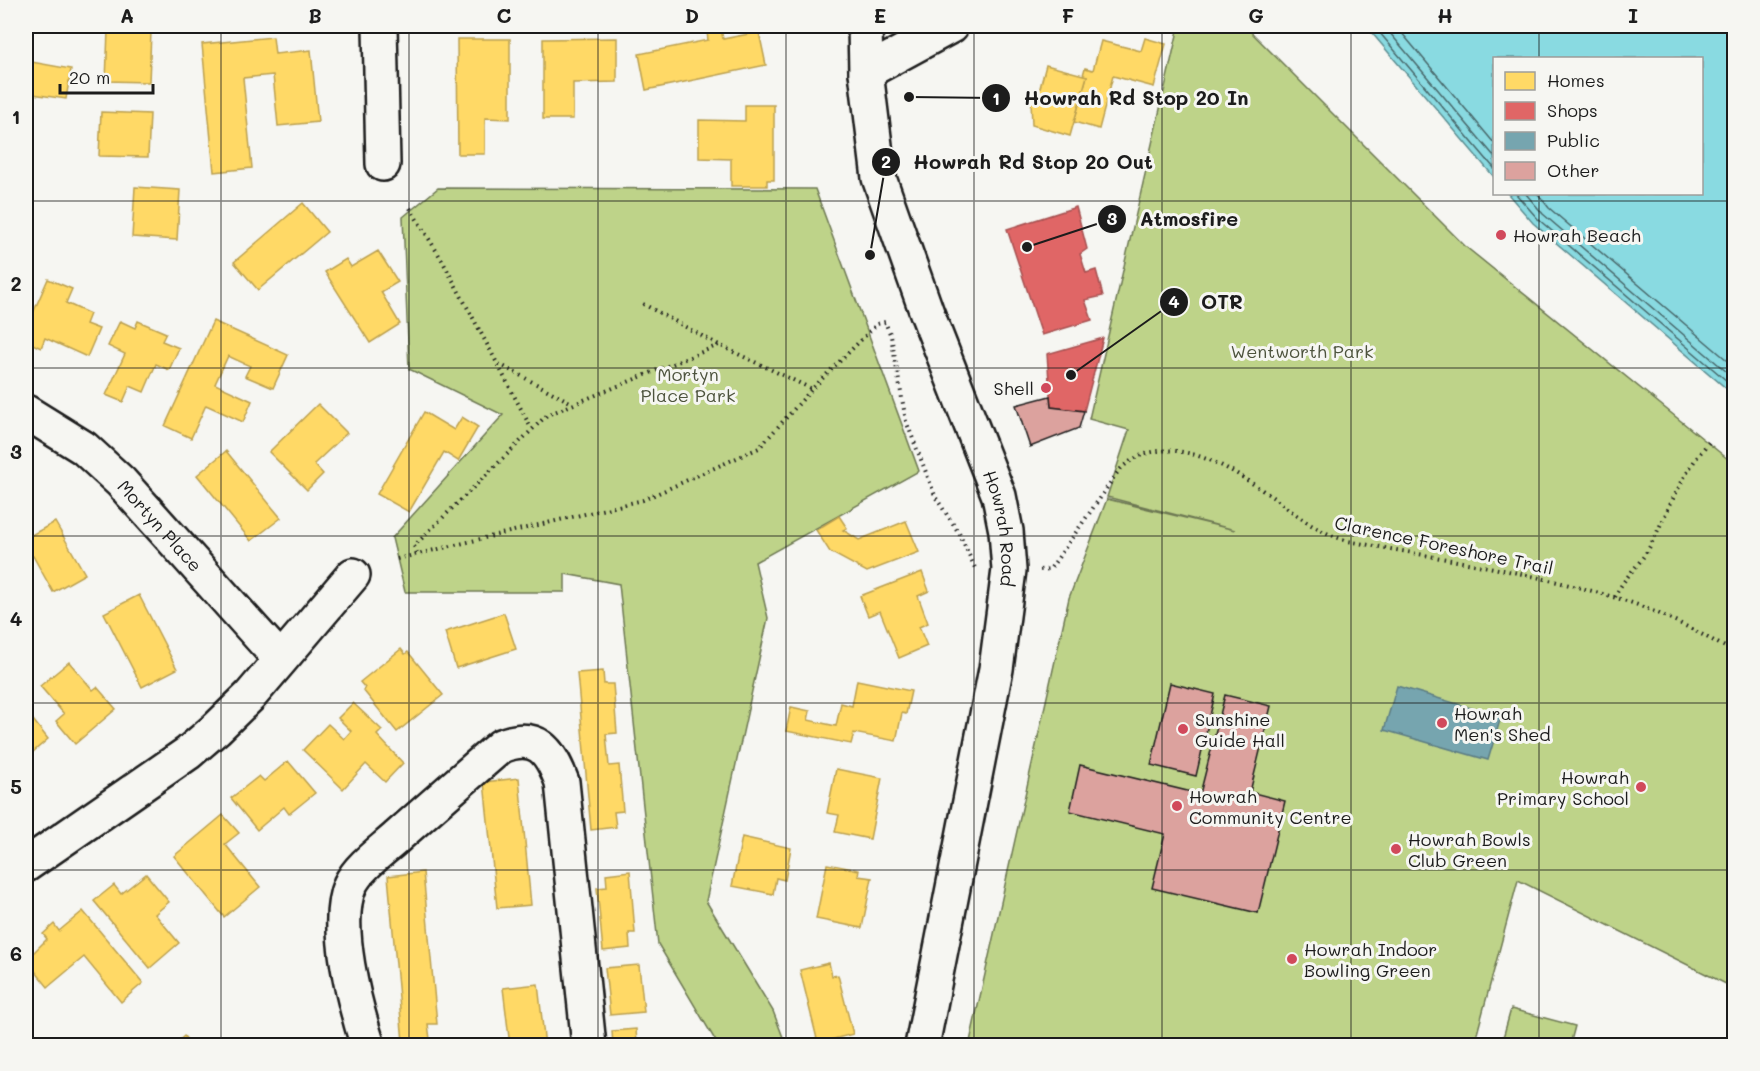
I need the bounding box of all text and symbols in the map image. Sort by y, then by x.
text: A [120,2,134,28]
text: B [308,2,322,28]
text: C [497,2,512,28]
text: D [685,2,699,28]
text: E [874,2,886,28]
text: F [1062,2,1075,28]
text: G [1248,2,1264,28]
text: H [1437,2,1453,28]
text: I [1628,2,1638,28]
scale bar [60,57,153,95]
legend [1493,57,1703,195]
text: 20 m [69,65,110,89]
text: Homes [1547,68,1605,92]
callout: Howrah Rd Stop 20 In [981,79,1260,117]
text: Howrah Rd Stop 20 In [1023,84,1249,110]
text: 1 [992,86,1000,110]
text: Shops [1547,98,1598,122]
text: 1 [12,103,20,129]
text: Public [1547,128,1600,152]
callout: Howrah Rd Stop 20 Out [871,143,1165,181]
text: Howrah Rd Stop 20 Out [913,148,1153,174]
text: 2 [881,149,891,173]
text: Other [1547,158,1600,182]
callout: Atmosfire [1097,200,1250,238]
text: Atmosfire [1140,205,1238,231]
text: 3 [1107,206,1118,230]
place label: Howrah Beach [1513,223,1641,247]
marker: Howrah Beach [1494,228,1508,242]
text: 2 [10,270,22,296]
callout: OTR [1159,283,1255,321]
text: OTR [1201,288,1243,314]
text: 4 [1168,289,1180,313]
park label: Wentworth Park [1230,339,1374,363]
park label: Mortyn Place Park [640,362,736,407]
place label: Shell [994,376,1034,400]
marker: Shell [1039,381,1053,395]
text: 3 [10,438,22,464]
street label: Howrah Road [978,466,1021,588]
street label: Mortyn Place [113,474,208,577]
street label: Clarence Foreshore Trail [1332,510,1556,580]
text: 4 [10,605,23,631]
place label: Howrah Men's Shed [1454,701,1551,746]
place label: Sunshine Guide Hall [1195,707,1285,752]
marker: Howrah Men's Shed [1435,716,1449,730]
marker: Sunshine Guide Hall [1176,722,1190,736]
place label: Howrah Primary School [1497,765,1629,810]
text: 5 [10,773,22,799]
marker: Howrah Primary School [1634,780,1648,794]
place label: Howrah Community Centre [1189,784,1352,829]
marker: Howrah Community Centre [1170,799,1184,813]
place label: Howrah Bowls Club Green [1408,827,1531,872]
marker: Howrah Bowls Club Green [1389,842,1403,856]
place label: Howrah Indoor Bowling Green [1304,937,1437,982]
text: 6 [10,940,22,966]
marker: Howrah Indoor Bowling Green [1285,952,1299,966]

